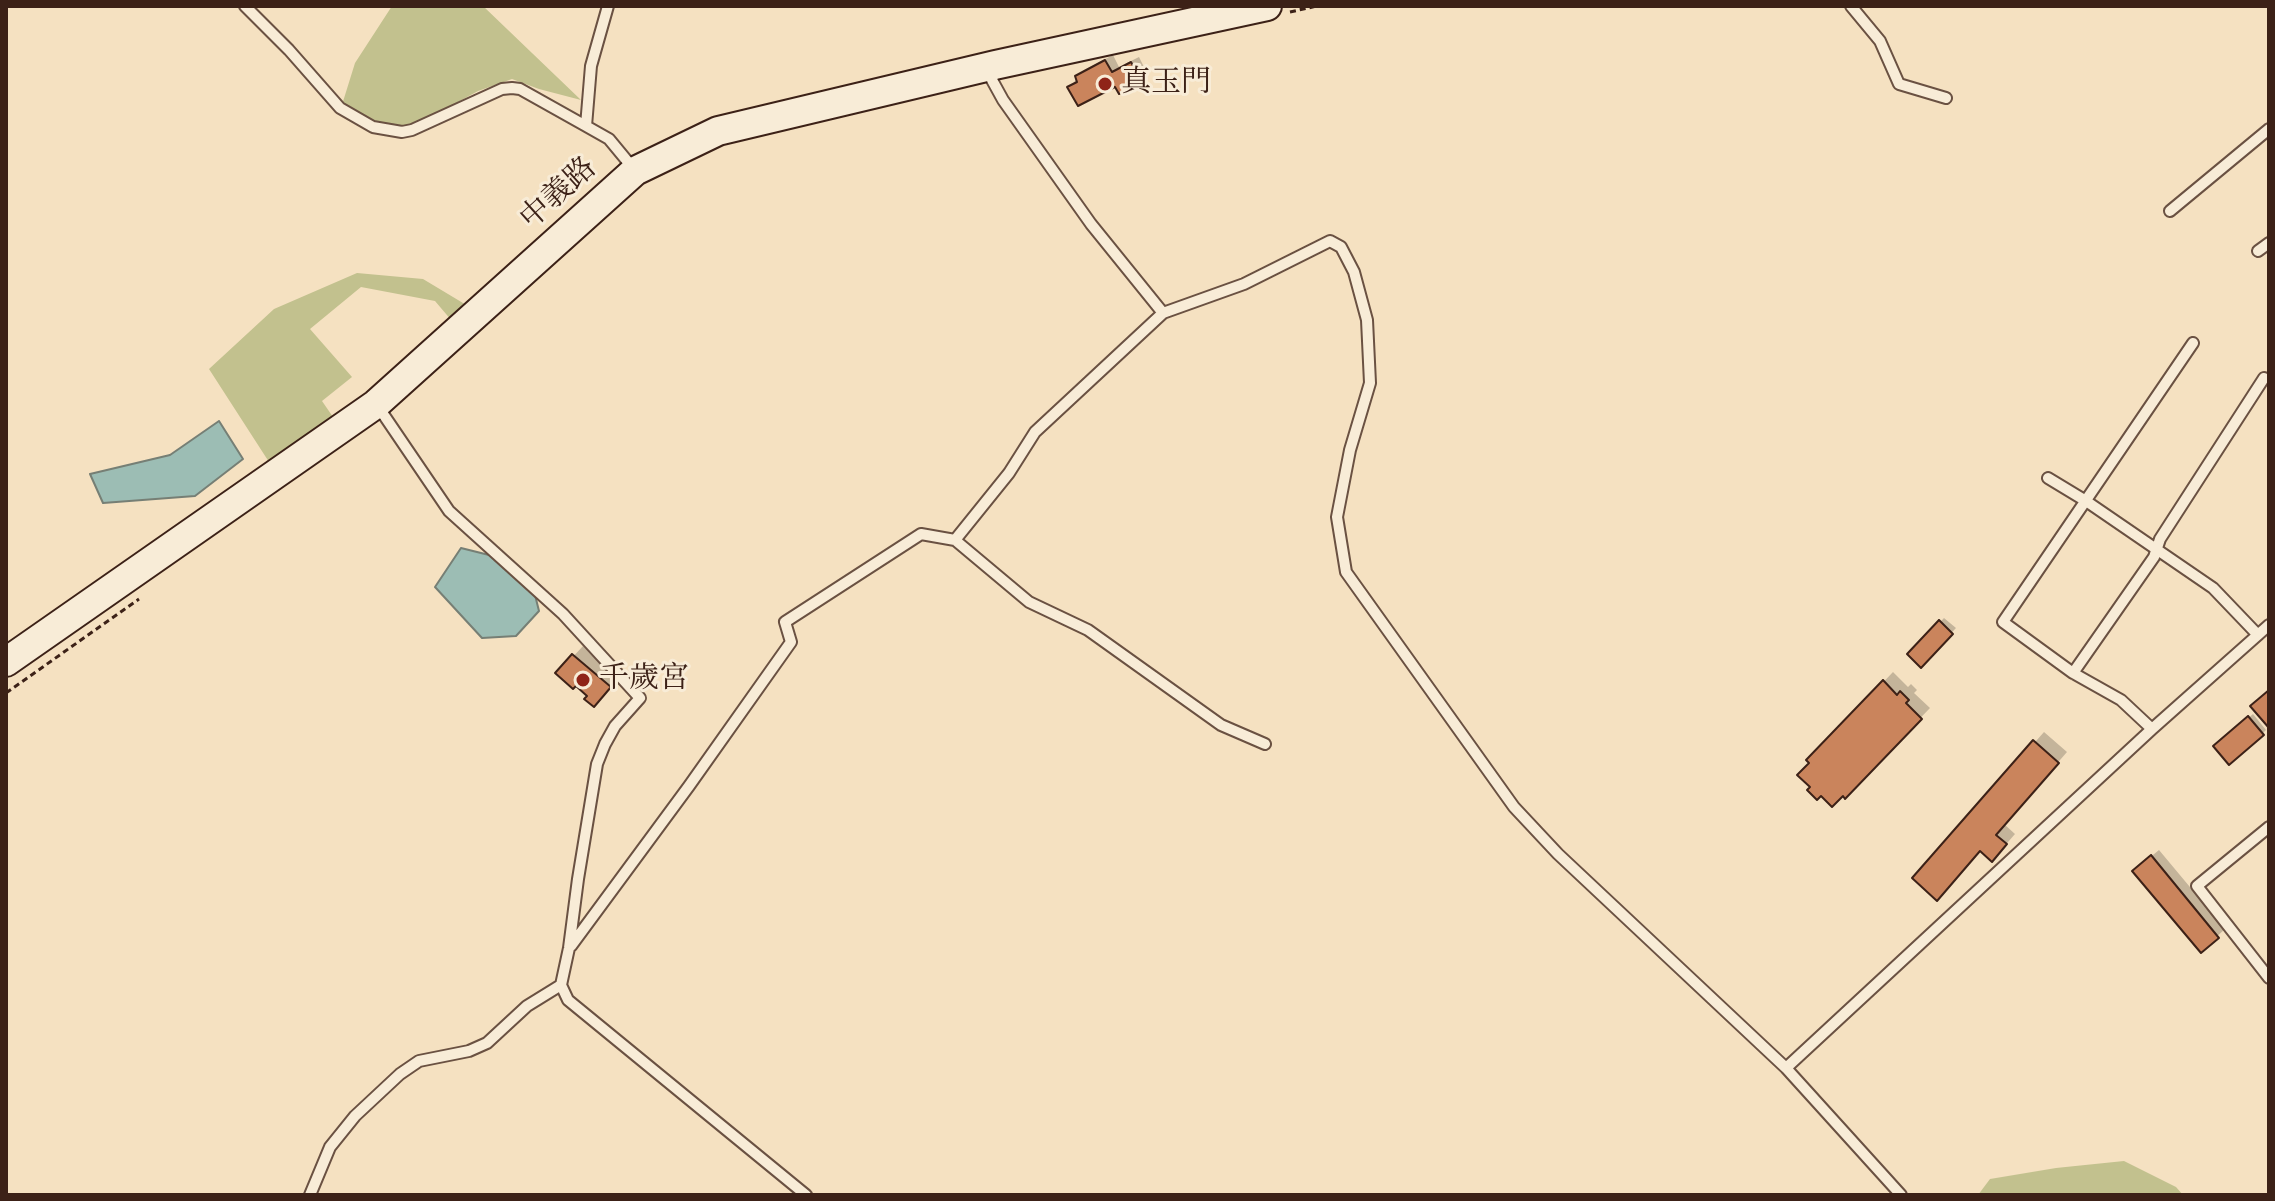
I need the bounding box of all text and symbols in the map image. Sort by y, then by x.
place label: 真玉門 [1121,66,1211,102]
marker: 真玉門 [1096,75,1114,93]
street label: 中義路 [514,151,604,237]
place label: 千歲宮 [599,662,689,698]
marker: 千歲宮 [574,671,592,689]

